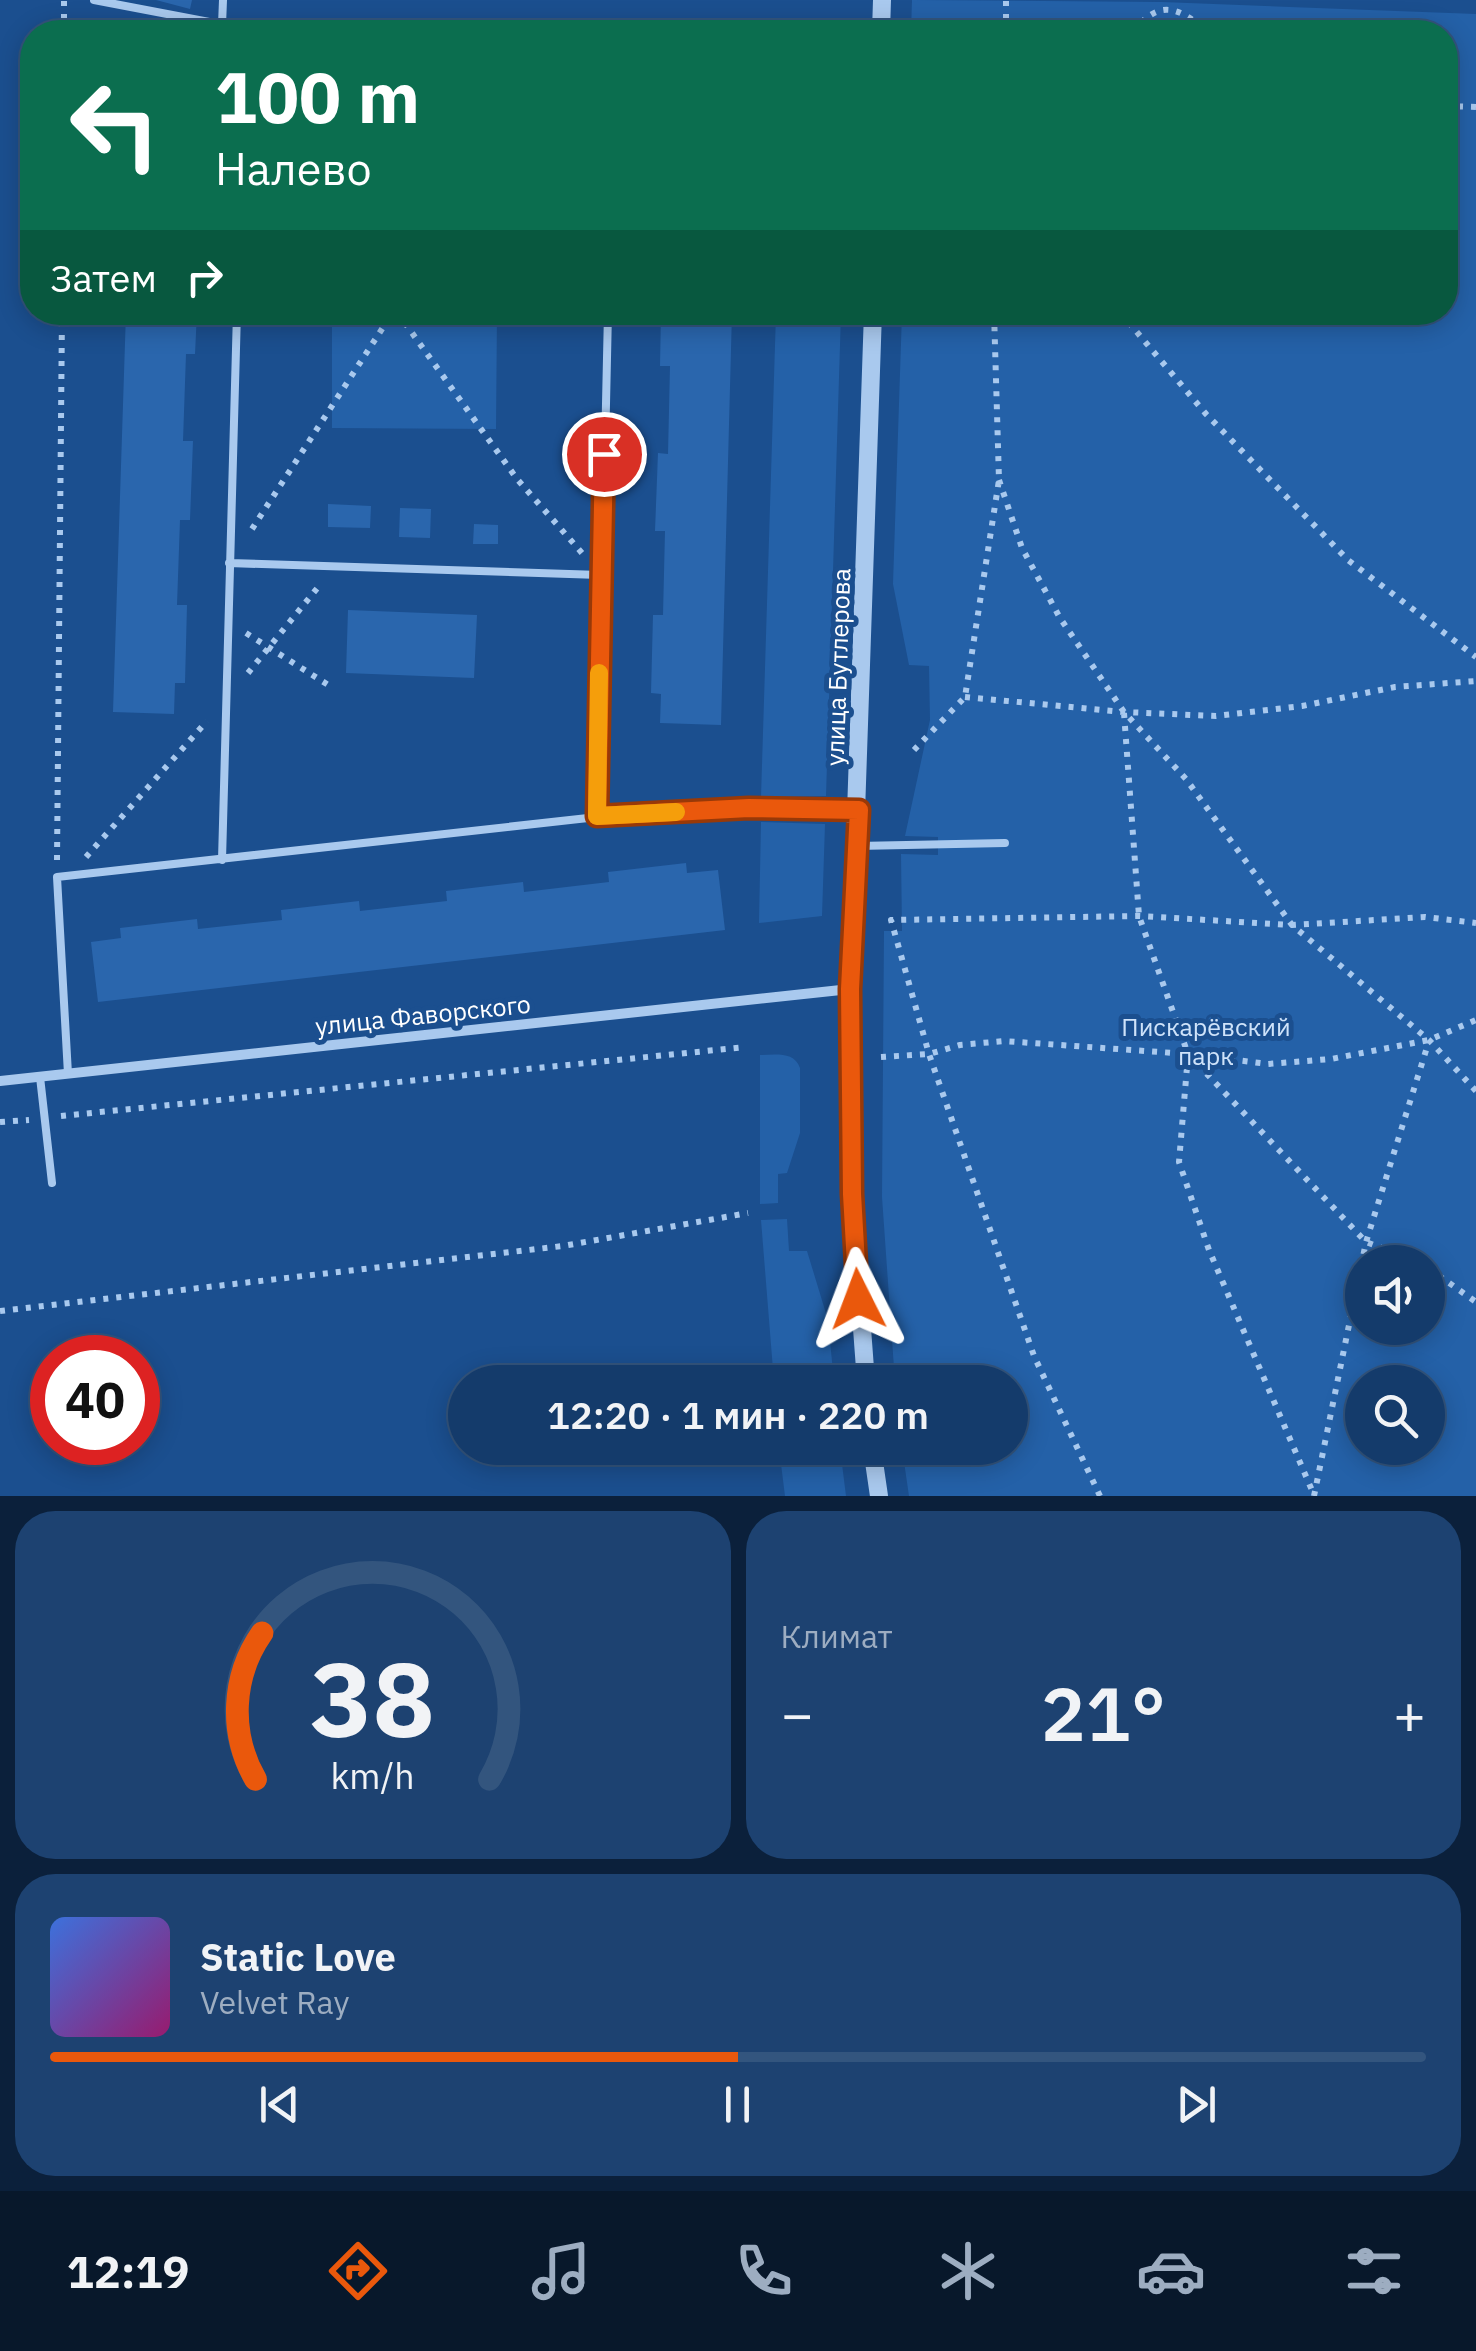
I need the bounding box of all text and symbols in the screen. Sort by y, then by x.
text: 100 m [215,51,420,142]
icon: left [50,60,180,190]
text: Налево [215,139,372,197]
icon: right [177,250,232,305]
text: Затем [50,253,157,302]
pin [562,412,647,497]
icon: arrive [577,427,632,482]
street label: улица Бутлерова [818,567,857,767]
street label: улица Фаворского [314,987,532,1042]
park label: Пискарёвский парк [1121,1010,1291,1072]
map controls [1345,1245,1445,1465]
button: sound [1345,1245,1445,1345]
position arrow [806,1247,910,1351]
speed limit sign: 40 [30,1335,160,1465]
button: search [1345,1365,1445,1465]
text: 12:20 · 1 мин · 220 m [547,1390,929,1439]
text: Климат [781,1615,893,1657]
text: 38 [310,1630,435,1766]
text: 21° [1041,1664,1166,1762]
text: − [781,1678,814,1749]
text: + [1393,1678,1426,1749]
text: km/h [331,1752,415,1799]
text: Static Love [200,1932,396,1981]
text: Velvet Ray [200,1981,349,2023]
icon: previous [252,2077,307,2132]
icon: pause [710,2077,765,2132]
icon: next [1169,2077,1224,2132]
icon: directions [323,2236,393,2306]
icon: music [526,2236,596,2306]
icon: phone [729,2236,799,2306]
icon: climate [933,2236,1003,2306]
icon: car [1136,2236,1206,2306]
icon: filters [1339,2236,1409,2306]
text: 12:19 [67,2242,190,2300]

